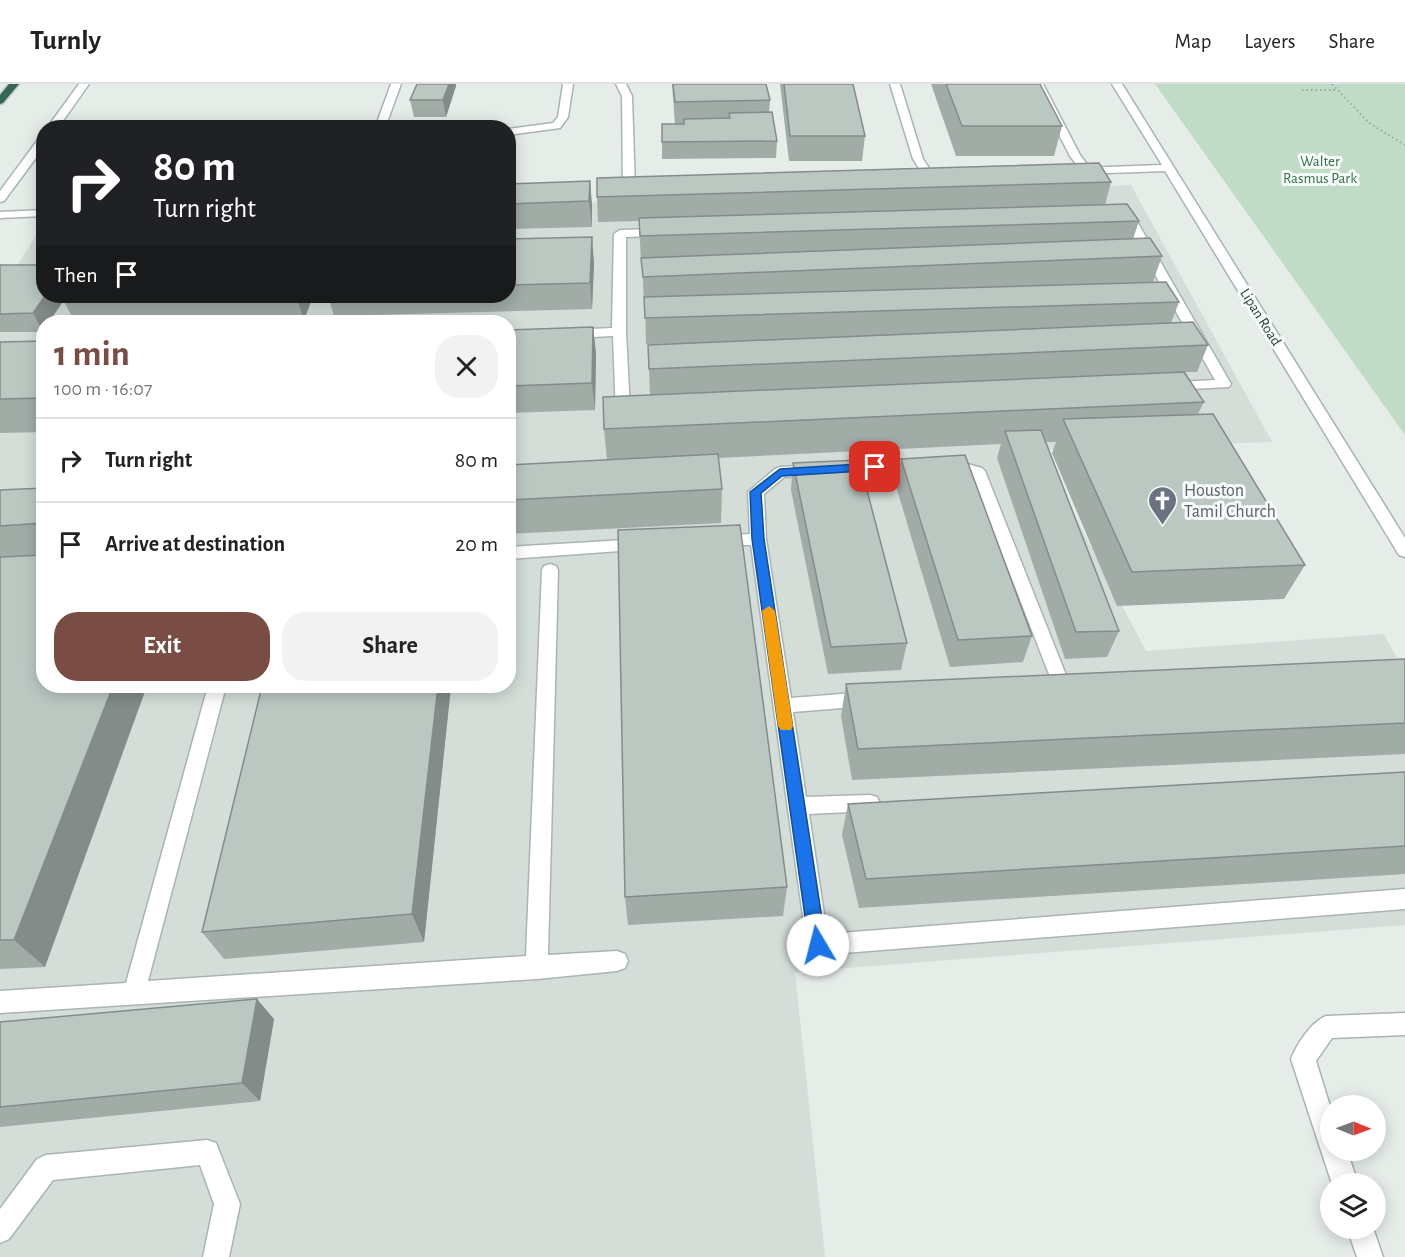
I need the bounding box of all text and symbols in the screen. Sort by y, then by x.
text: Turnly [30,27,101,55]
text: Map [1175,31,1211,52]
text: Layers [1244,31,1295,52]
text: Share [1328,31,1375,52]
icon: right [54,144,132,222]
text: 80 m [153,146,236,188]
park label: Walter Rasmus Park [1283,154,1357,186]
text: Turn right [153,195,256,222]
icon: arrive [110,258,143,291]
text: Then [54,264,98,286]
street label: Lipan Road [1237,286,1284,349]
button: close [435,335,498,398]
text: 1 min [54,336,130,372]
text: 100 m · 16:07 [54,379,152,399]
pin [849,441,900,492]
icon: right [54,444,87,477]
text: Turn right [105,449,192,471]
text: 80 m [455,449,498,471]
icon: arrive [858,450,891,483]
place label: Houston Tamil Church [1184,482,1276,521]
church icon: Houston Tamil Church [1147,484,1179,526]
icon: arrive [54,528,87,561]
text: Arrive at destination [105,533,285,555]
text: 20 m [455,533,498,555]
button: Exit [54,612,270,681]
button: Share [282,612,498,681]
position arrow [786,913,850,977]
north arrow [1320,1095,1386,1161]
map controls [1320,1095,1386,1239]
button: layers [1320,1173,1386,1239]

